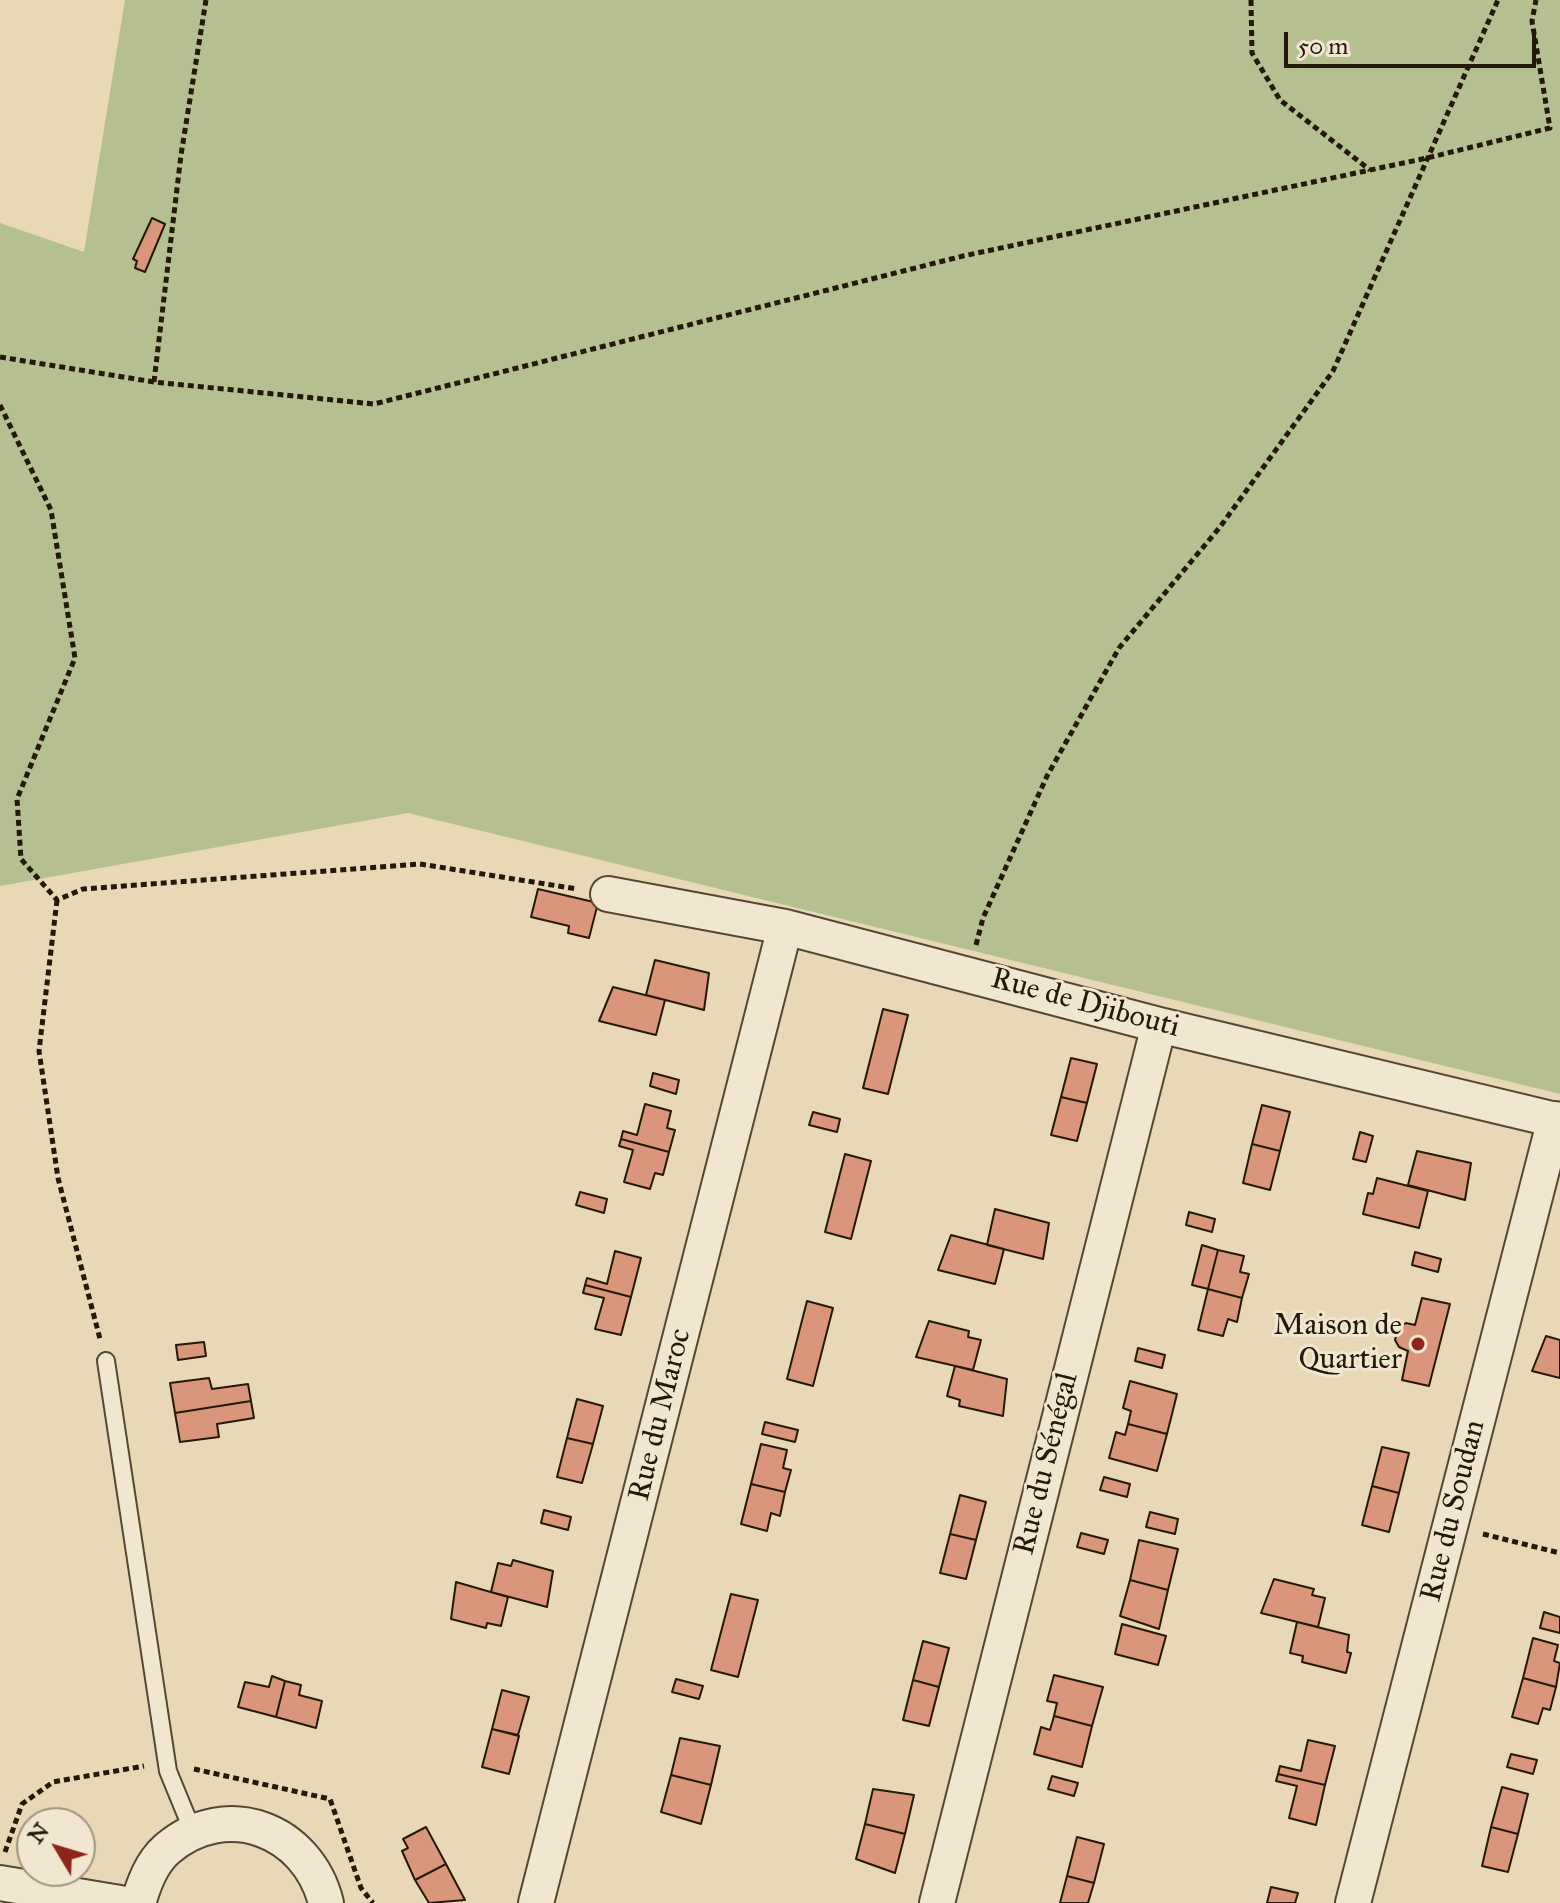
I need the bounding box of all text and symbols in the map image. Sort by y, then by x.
scale bar [1288,16,1540,66]
text: 50 m [1298,31,1348,61]
street label: Rue de Djibouti [987,962,1183,1046]
place label: Maison de Quartier [1274,1309,1402,1380]
street label: Rue du Maroc [622,1325,700,1505]
marker: Maison de Quartier [1409,1335,1427,1353]
street label: Rue du Sénégal [1007,1369,1087,1559]
street label: Rue du Soudan [1414,1416,1494,1606]
north arrow [16,1807,96,1887]
text: N [22,1817,55,1849]

